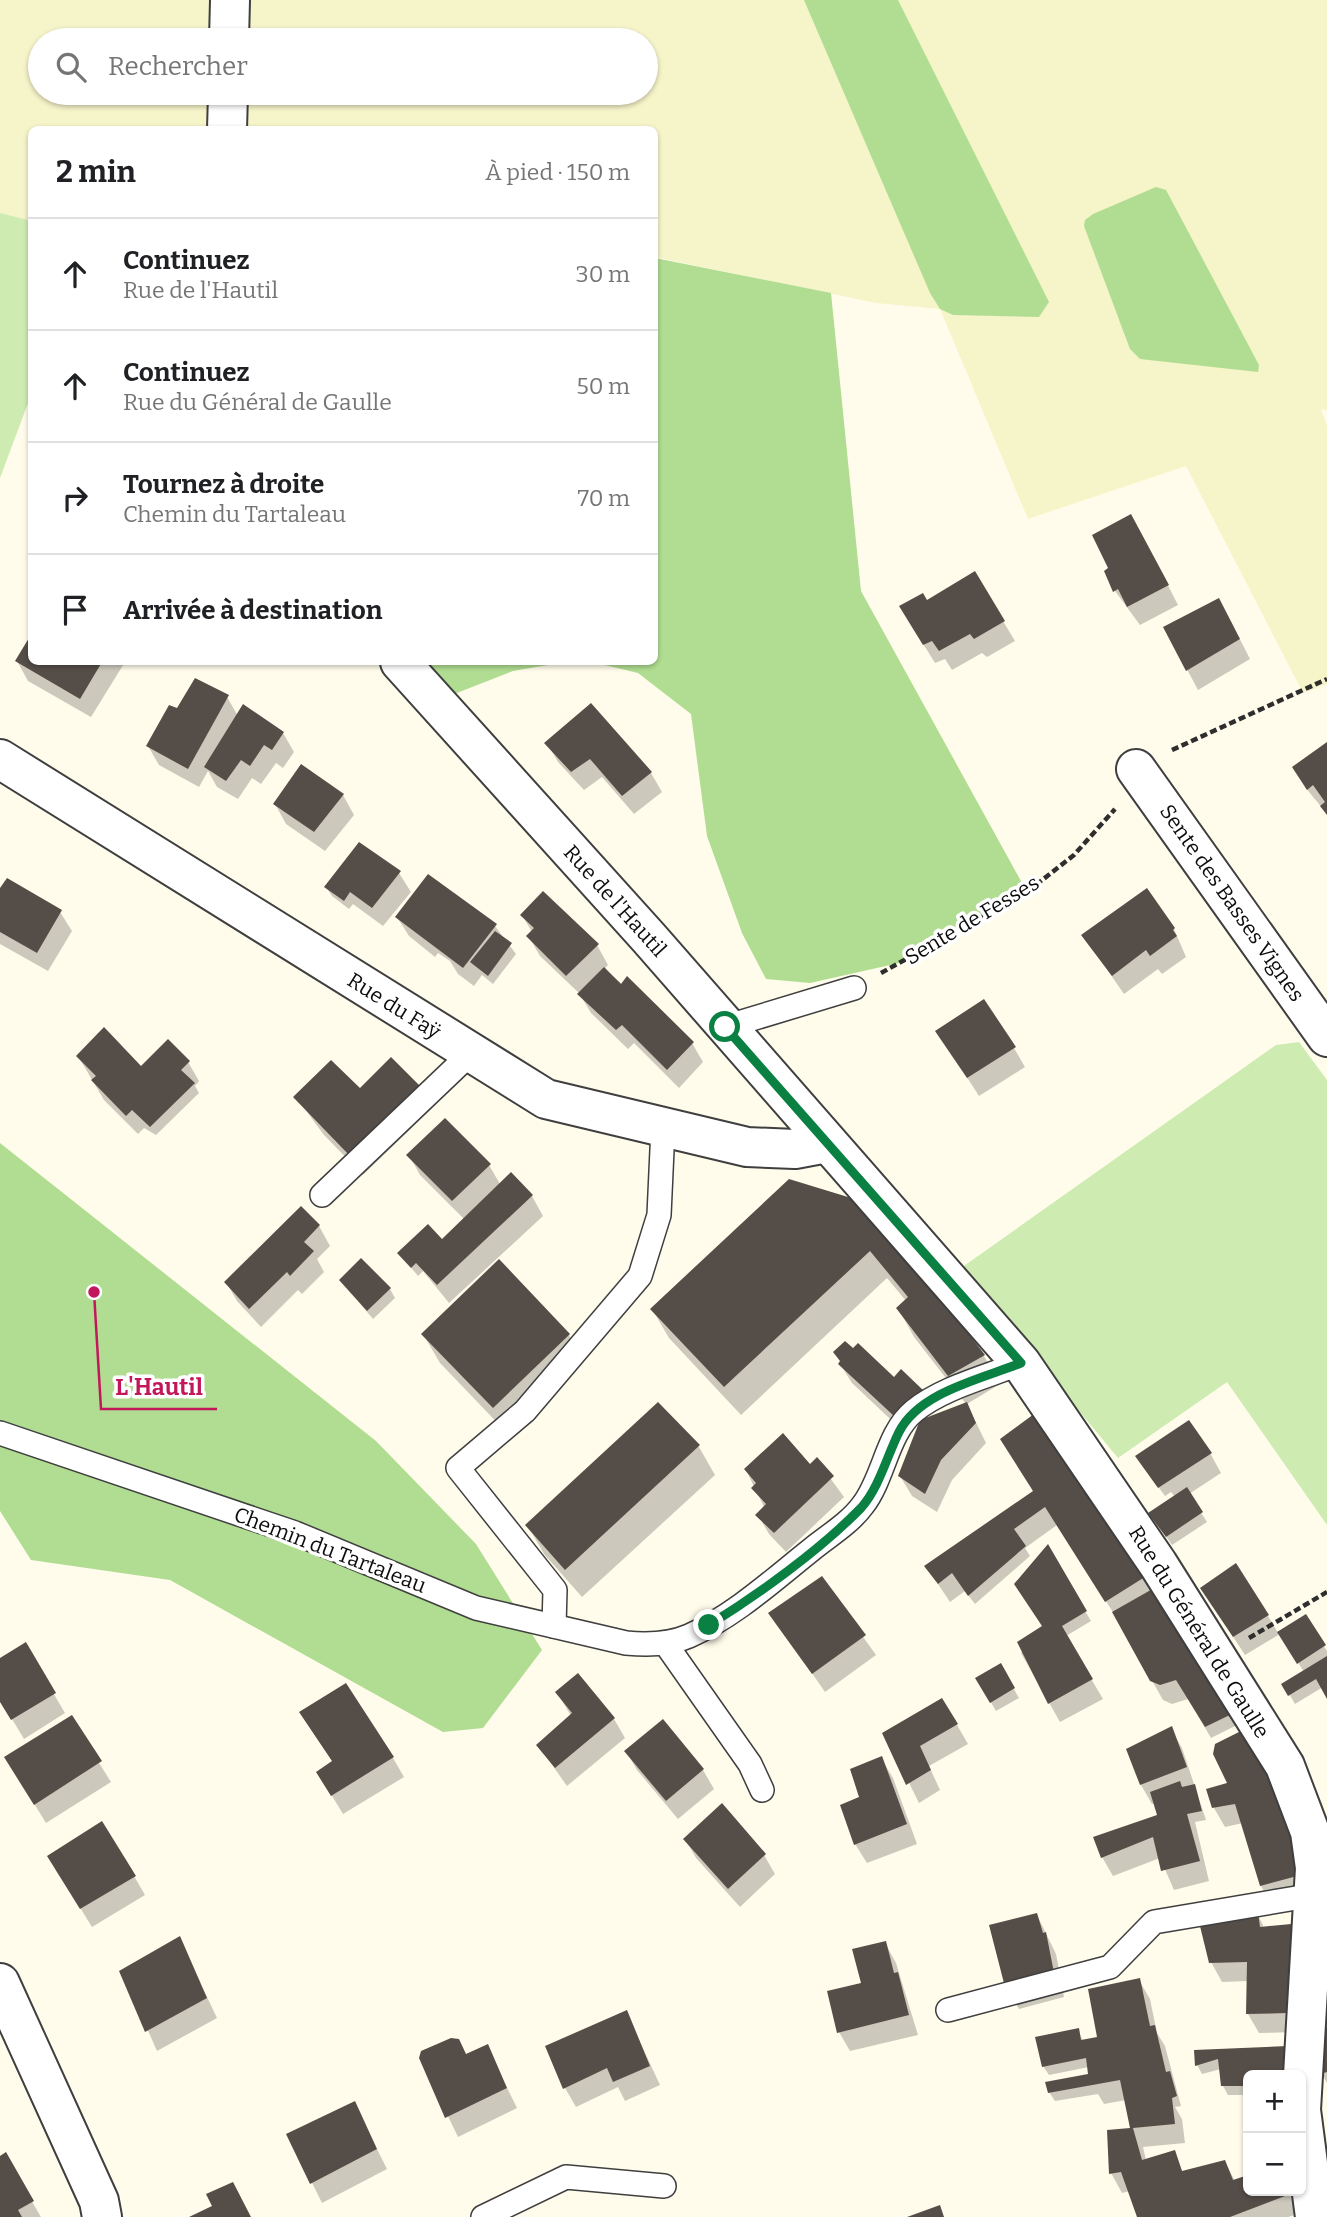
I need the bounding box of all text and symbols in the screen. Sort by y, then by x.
search box [28,28,658,105]
icon: search [52,48,90,86]
text: Rechercher [108,51,248,82]
text: 2 min [56,154,136,190]
text: À pied · 150 m [485,158,630,186]
text: Continuez [123,245,250,276]
icon: ahead [56,255,94,293]
text: 30 m [576,260,630,288]
text: Rue de l'Hautil [123,276,278,304]
text: Continuez [123,357,250,388]
icon: ahead [56,367,94,405]
text: 50 m [576,372,630,400]
text: Rue du Général de Gaulle [123,388,392,416]
text: Tournez à droite [123,469,324,500]
icon: right [56,479,94,517]
text: 70 m [578,484,630,512]
text: Chemin du Tartaleau [123,500,346,528]
icon: arrive [56,591,94,629]
text: Arrivée à destination [123,595,382,626]
street label: Sente des Basses Vignes [1154,799,1310,1007]
street label: Rue de l'Hautil [558,840,672,962]
street label: Sente de Fesses [900,870,1044,970]
street label: Rue du Faÿ [343,967,446,1045]
route start [709,1011,740,1042]
callout: L'Hautil [101,1365,217,1409]
text: L'Hautil [115,1373,203,1401]
street label: Chemin du Tartaleau [230,1501,430,1599]
street label: Rue du Général de Gaulle [1123,1521,1275,1743]
route end [693,1609,724,1640]
map controls [1243,2070,1306,2196]
button: + [1243,2070,1306,2133]
button: − [1243,2133,1306,2196]

